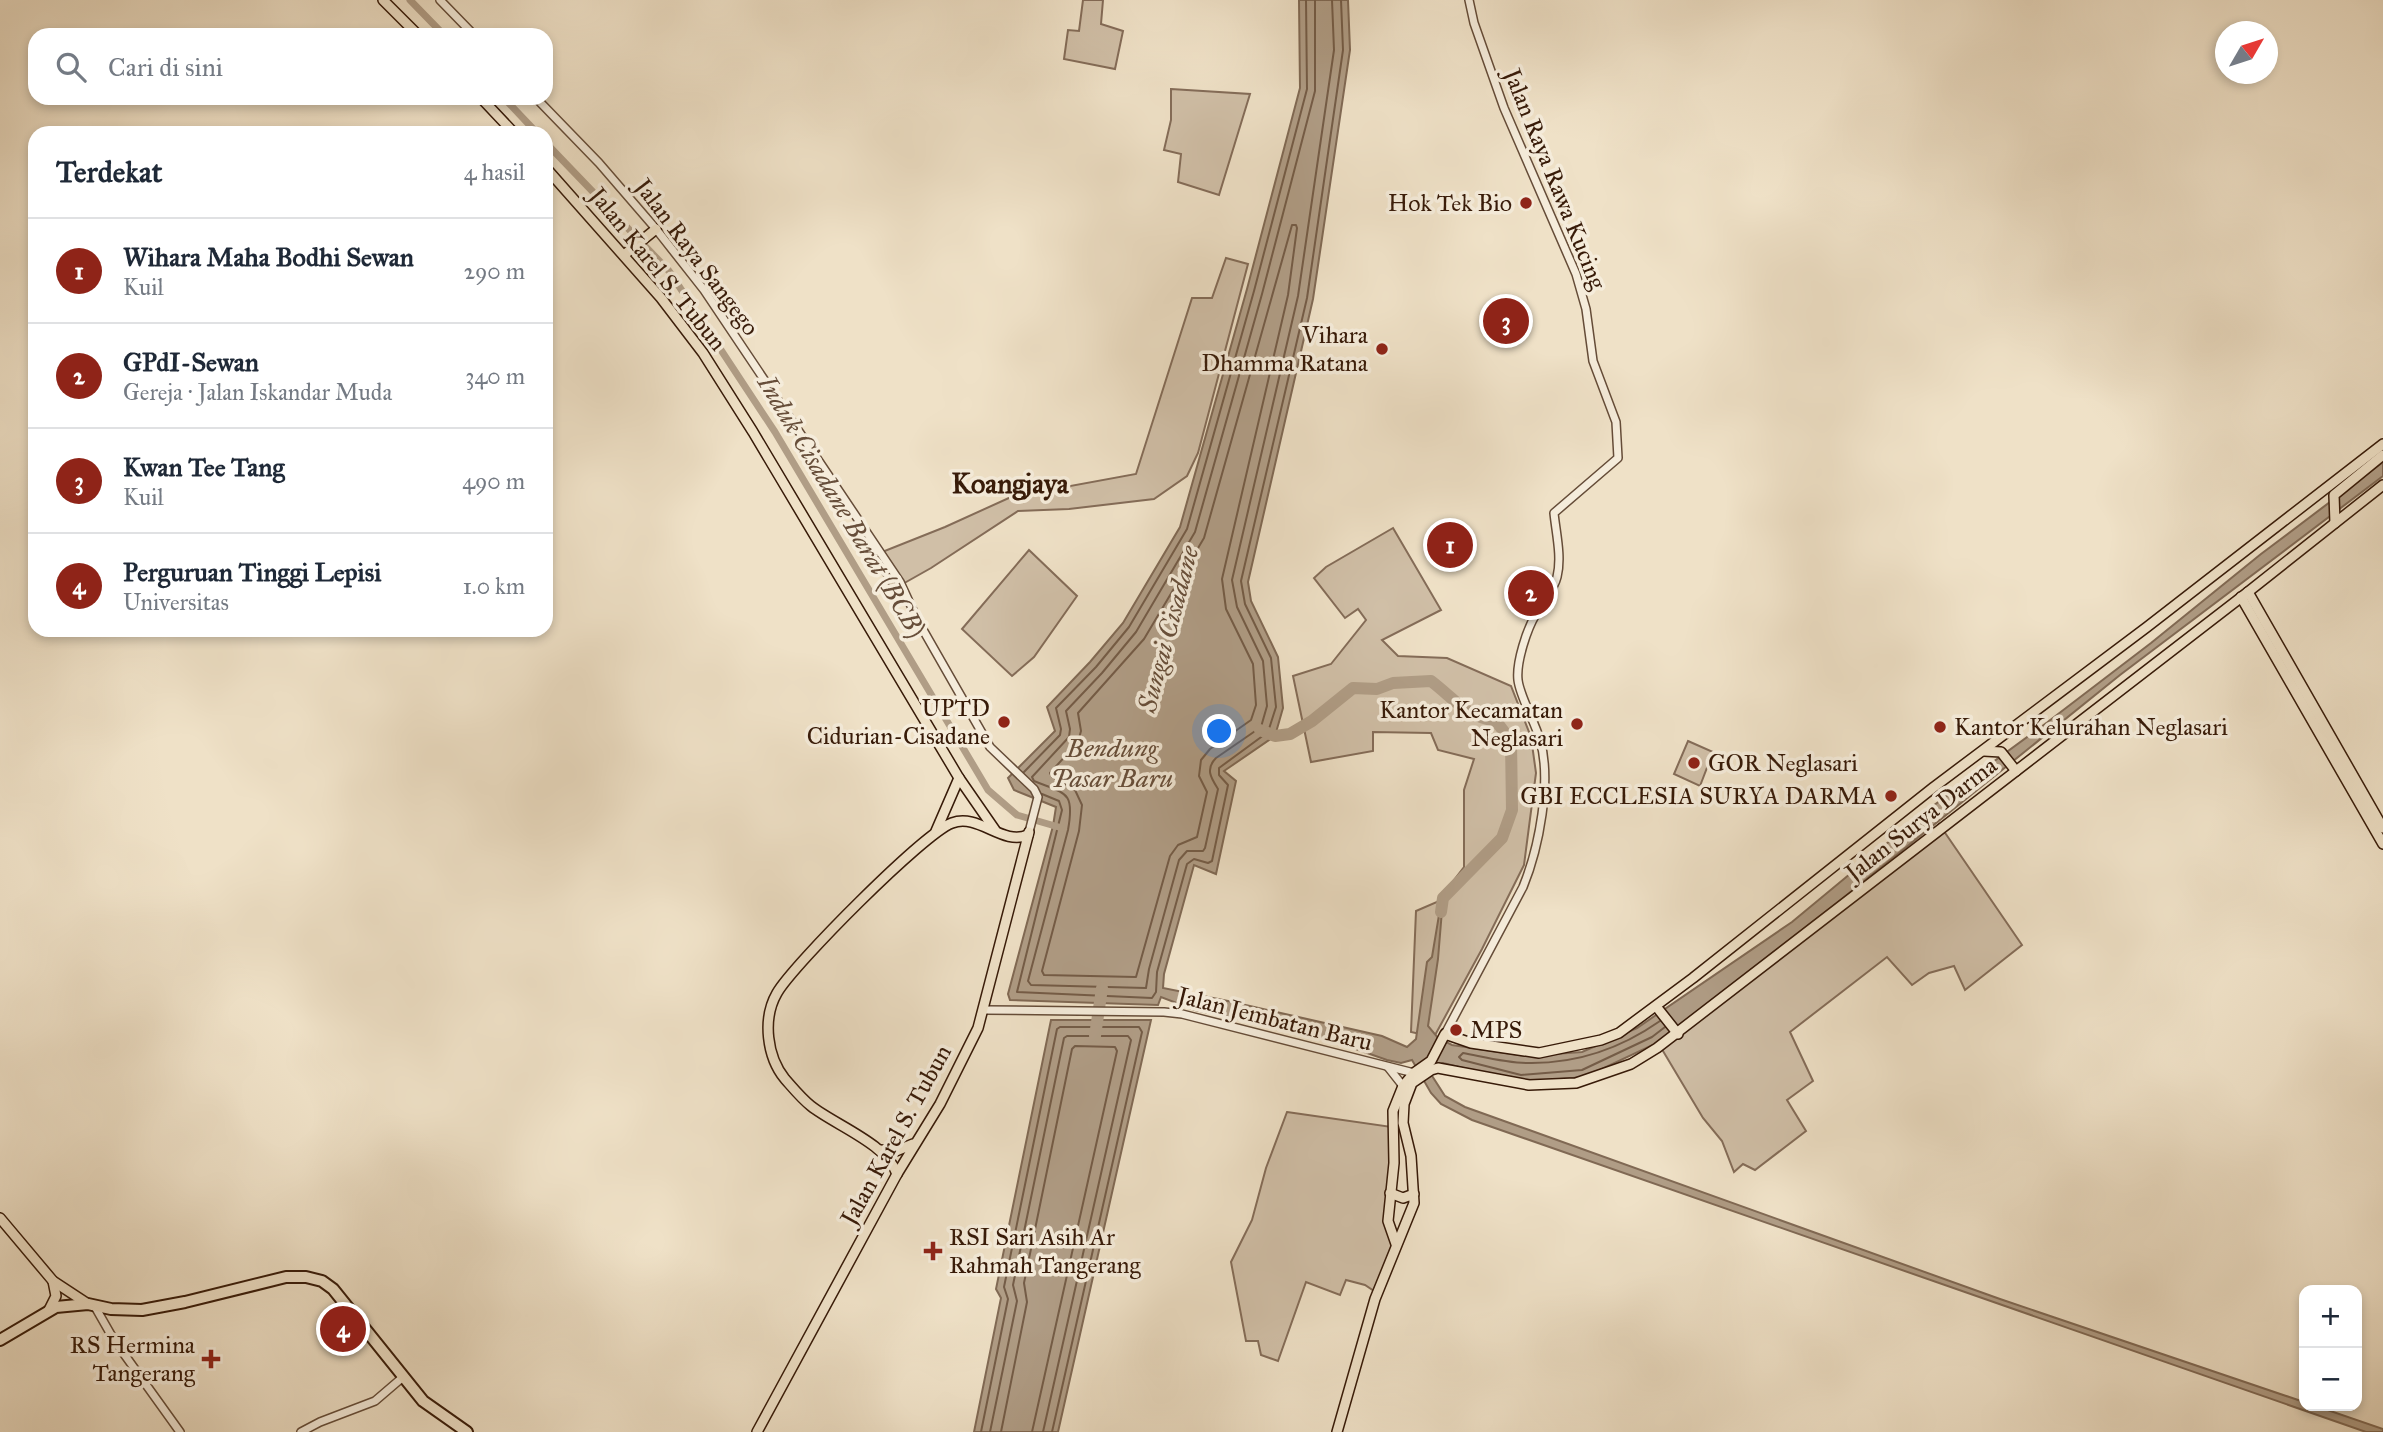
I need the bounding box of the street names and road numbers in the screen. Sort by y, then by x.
street label: Jalan Raya Rawa Kucing [1496,61,1613,294]
street label: Jalan Raya Sangego [626,170,766,341]
street label: Jalan Karel S. Tubun [581,179,733,357]
street label: Jalan Surya Darma [1837,750,2004,889]
street label: Jalan Jembatan Baru [1172,980,1376,1058]
street label: Jalan Karel S. Tubun [833,1039,958,1233]

